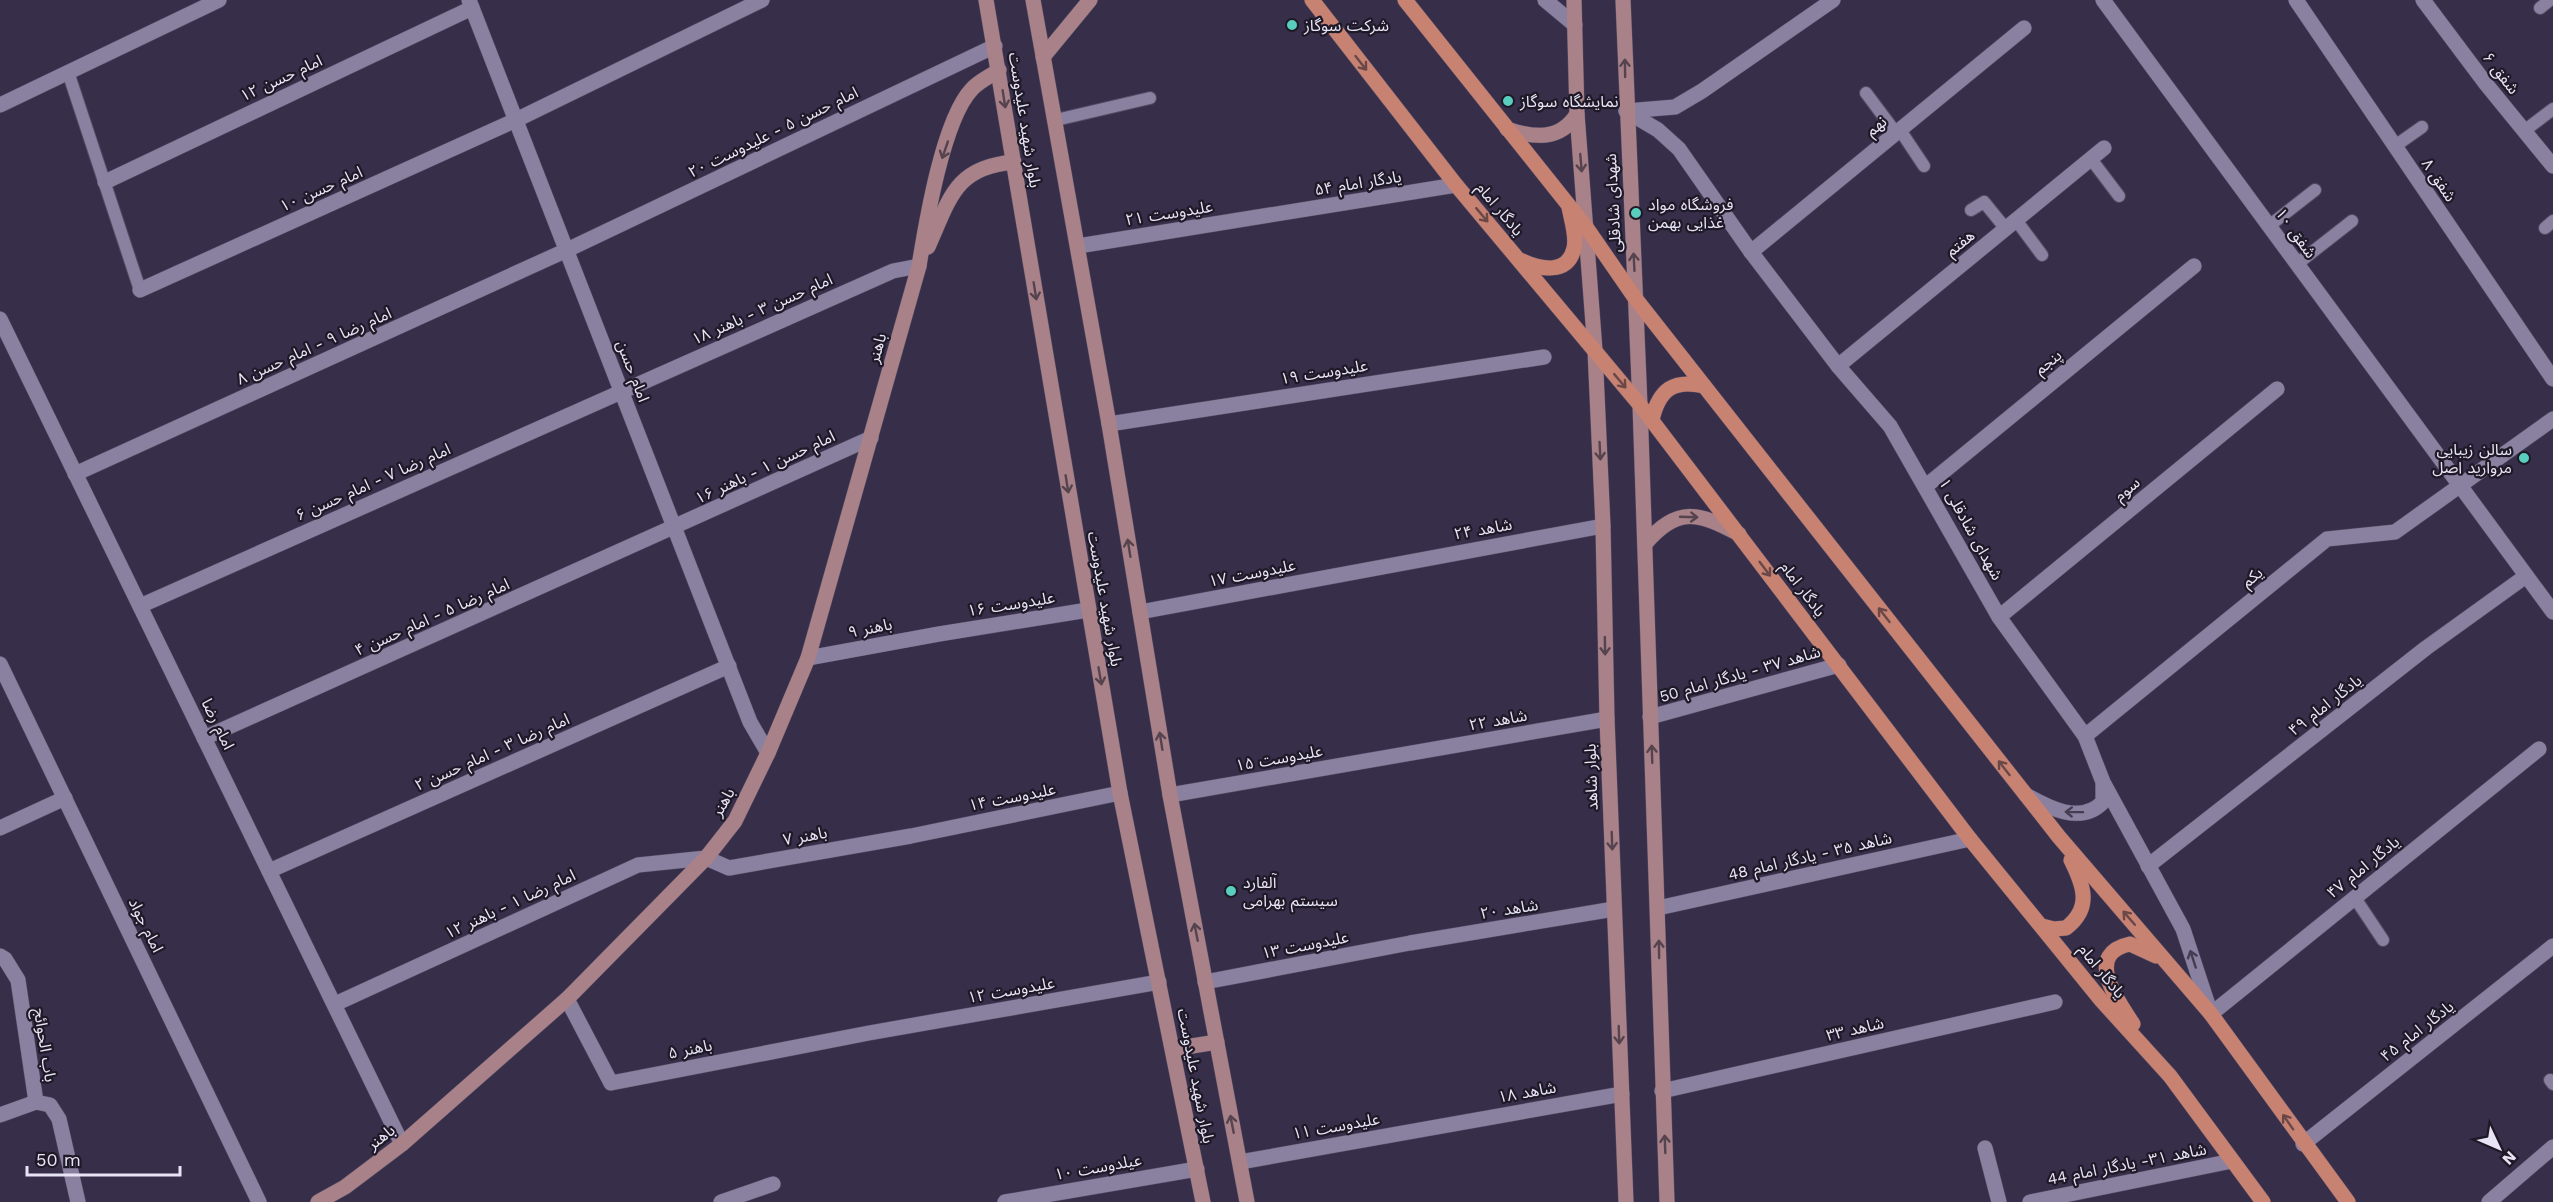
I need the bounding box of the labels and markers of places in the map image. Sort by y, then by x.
place label: شرکت سوگاز [1303,16,1389,35]
marker: شرکت سوگاز [1285,18,1299,32]
place label: نمایشگاه سوگاز [1519,92,1619,111]
marker: نمایشگاه سوگاز [1501,94,1515,108]
place label: فروشگاه مواد غذایی بهمن [1648,195,1733,232]
marker: فروشگاه مواد غذایی بهمن [1629,206,1643,220]
place label: سالن زیبایی مروارید اصل [2432,440,2512,477]
marker: سالن زیبایی مروارید اصل [2517,451,2531,465]
place label: آلفارد سیستم بهرامی [1243,873,1338,913]
marker: آلفارد سیستم بهرامی [1224,884,1238,898]

